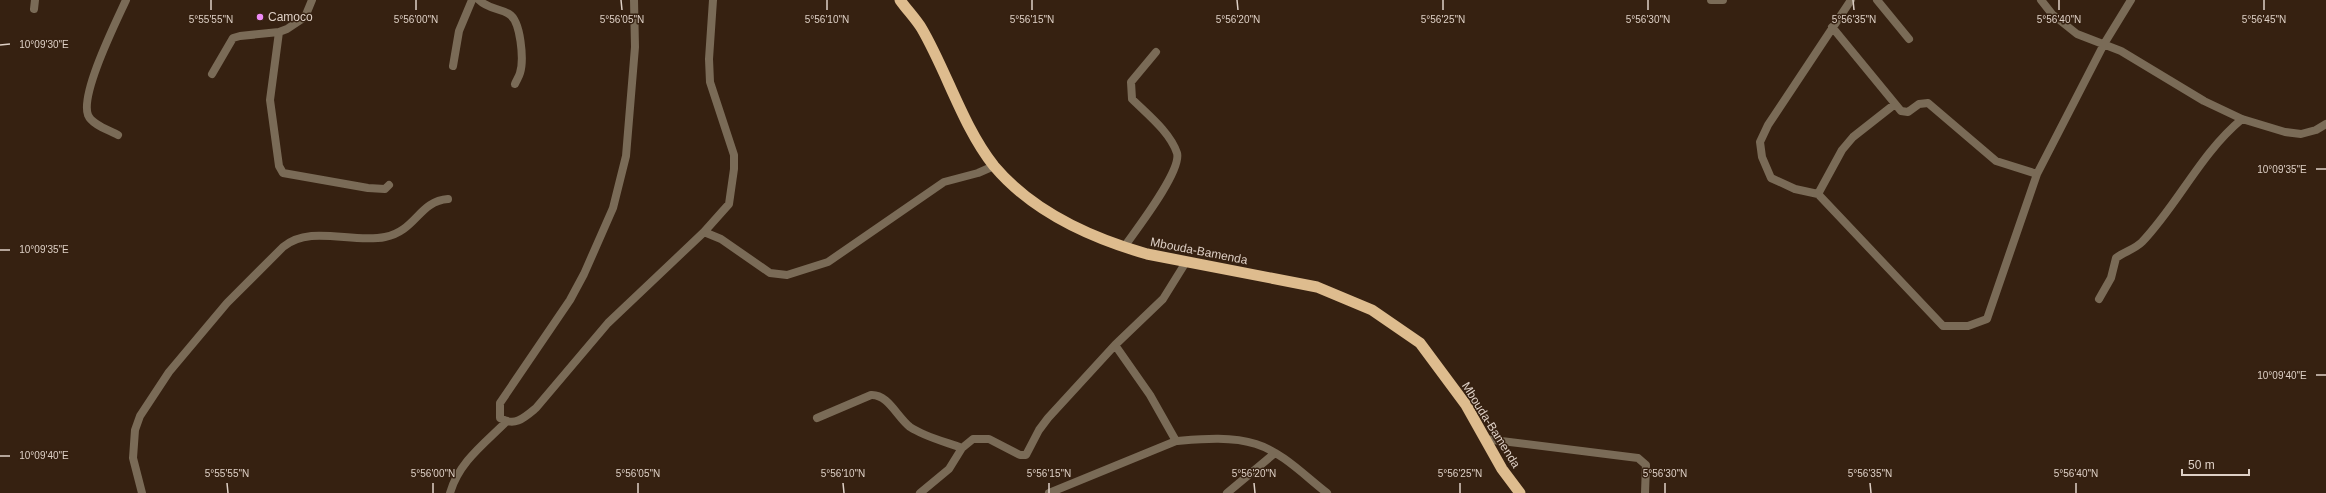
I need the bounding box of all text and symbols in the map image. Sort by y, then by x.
place label: Camoco [268,10,313,24]
marker: Camoco [255,12,265,22]
text: 5°55'55"N [189,14,233,25]
text: 5°56'00"N [394,14,438,25]
text: 5°56'05"N [600,14,644,25]
text: 5°56'10"N [805,14,849,25]
text: 5°56'15"N [1010,14,1054,25]
text: 5°56'20"N [1216,14,1260,25]
text: 5°56'25"N [1421,14,1465,25]
text: 5°56'30"N [1626,14,1670,25]
text: 5°56'35"N [1832,14,1876,25]
text: 5°56'40"N [2037,14,2081,25]
text: 5°56'45"N [2242,14,2286,25]
text: 10°09'30"E [19,39,69,50]
text: 10°09'35"E [2257,164,2307,175]
street label: Mbouda-Bamenda [1149,235,1249,267]
text: 10°09'35"E [19,244,69,255]
text: 10°09'40"E [2257,370,2307,381]
street label: Mbouda-Bamenda [1459,379,1523,471]
text: 10°09'40"E [19,450,69,461]
scale bar [2182,451,2249,477]
text: 50 m [2188,458,2215,472]
text: 5°55'55"N [205,468,249,479]
text: 5°56'00"N [411,468,455,479]
text: 5°56'05"N [616,468,660,479]
text: 5°56'10"N [821,468,865,479]
text: 5°56'15"N [1027,468,1071,479]
text: 5°56'20"N [1232,468,1276,479]
text: 5°56'25"N [1438,468,1482,479]
text: 5°56'30"N [1643,468,1687,479]
text: 5°56'35"N [1848,468,1892,479]
text: 5°56'40"N [2054,468,2098,479]

